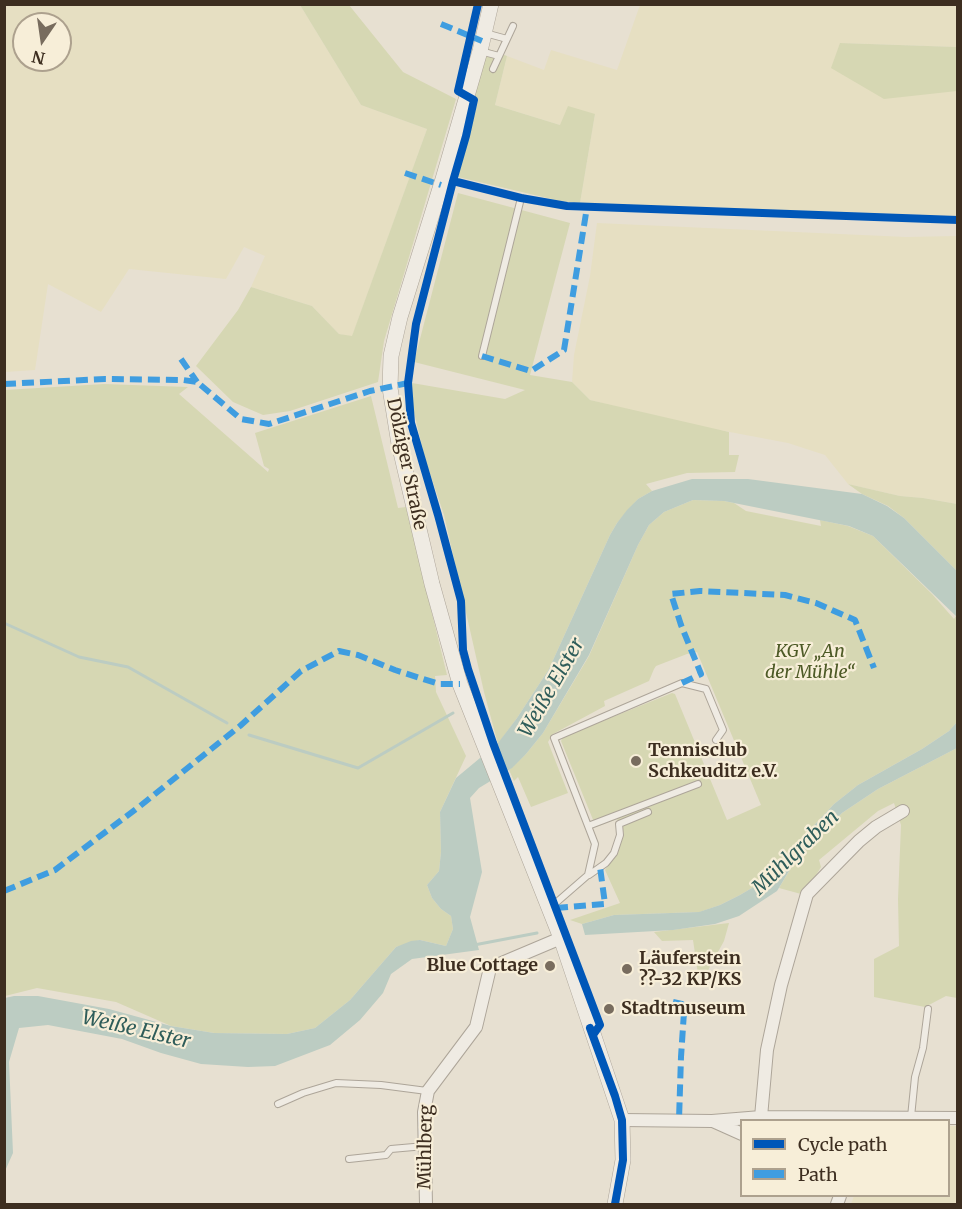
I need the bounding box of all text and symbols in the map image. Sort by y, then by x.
north arrow [12,12,72,72]
text: N [30,46,47,69]
street label: Dölziger Straße [381,396,431,532]
water label: Weiße Elster [514,634,590,742]
park label: KGV „An der Mühle“ [765,641,855,684]
place label: Tennisclub Schkeuditz e.V. [648,740,778,783]
marker: Tennisclub Schkeuditz e.V. [629,754,643,768]
water label: Mühlgraben [748,806,844,900]
place label: Läuferstein ??-32 KP/KS [639,948,741,990]
place label: Blue Cottage [427,955,538,977]
marker: Blue Cottage [543,959,557,973]
marker: Läuferstein ??-32 KP/KS [620,962,634,976]
place label: Stadtmuseum [621,998,745,1020]
marker: Stadtmuseum [602,1002,616,1016]
water label: Weiße Elster [79,1006,193,1054]
street label: Mühlberg [414,1104,438,1190]
legend [740,1119,950,1197]
text: Cycle path [798,1133,887,1156]
text: Path [798,1163,838,1186]

